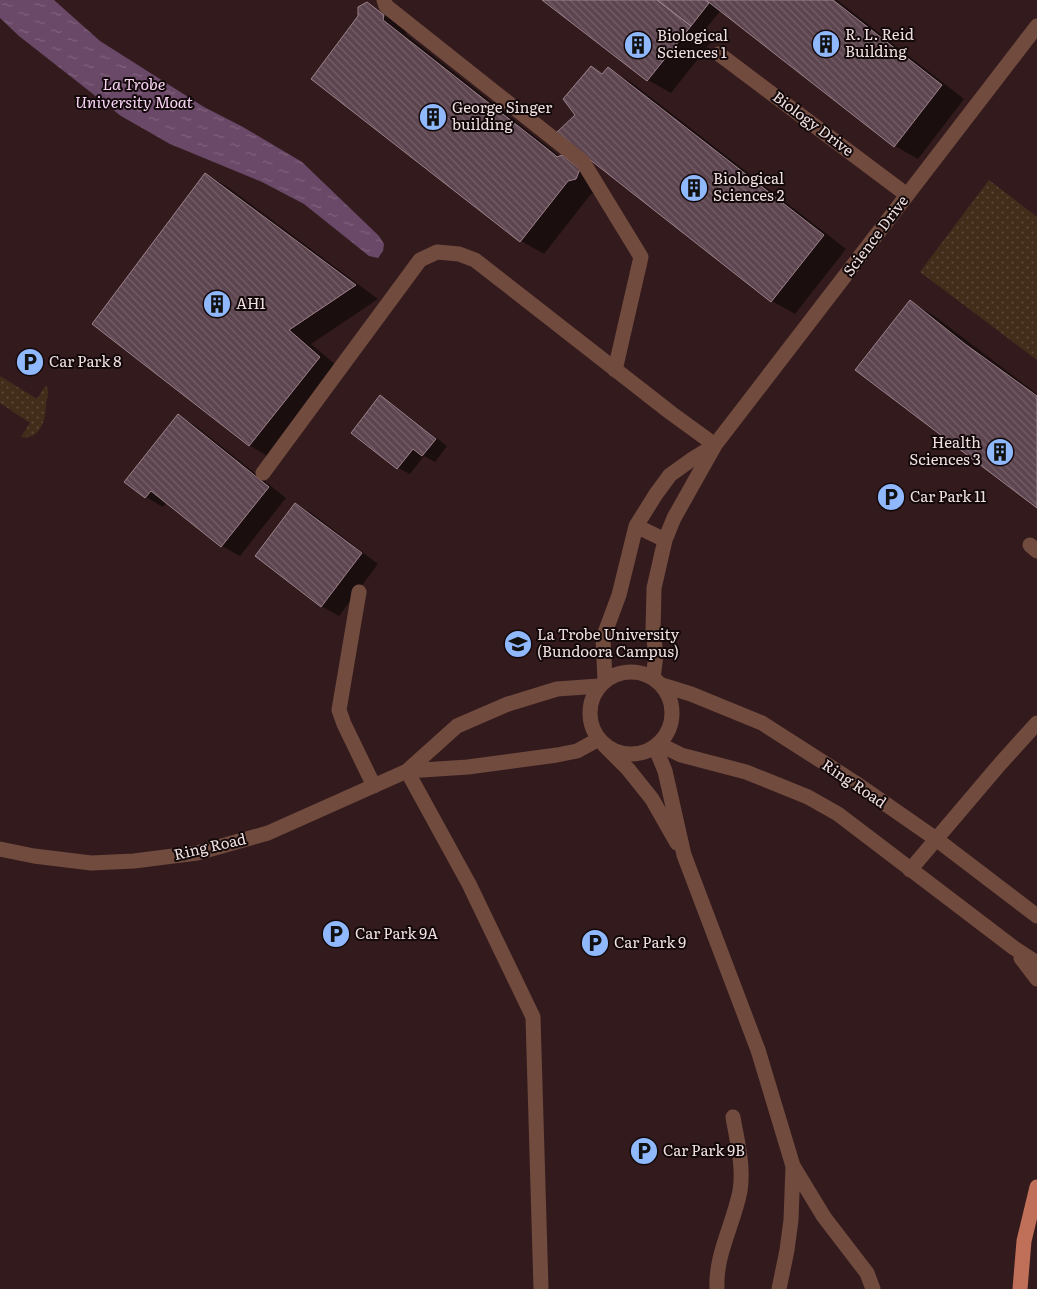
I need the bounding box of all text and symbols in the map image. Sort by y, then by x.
place label: R. L. Reid Building [845,22,914,62]
place label: Biological Sciences 1 [657,23,728,63]
building icon: R. L. Reid Building [811,29,841,59]
building icon: Biological Sciences 1 [623,30,653,60]
water label: La Trobe University Moat [75,71,194,113]
street label: Biology Drive [768,85,860,161]
place label: George Singer building [452,95,552,135]
building icon: George Singer building [418,102,448,132]
place label: Biological Sciences 2 [713,166,785,206]
building icon: Biological Sciences 2 [679,173,709,203]
street label: Science Drive [837,189,913,281]
building icon: AH1 [202,289,232,319]
place label: AH1 [236,291,266,314]
parking icon: Car Park 8 [15,347,45,377]
place label: Car Park 8 [49,349,122,372]
place label: Health Sciences 3 [909,430,981,470]
building icon: Health Sciences 3 [985,437,1015,467]
parking icon: Car Park 11 [876,482,906,512]
place label: Car Park 11 [910,484,986,507]
place label: La Trobe University (Bundoora Campus) [537,622,679,662]
school or university icon: La Trobe University (Bundoora Campus) [503,629,533,659]
street label: Ring Road [818,753,892,813]
street label: Ring Road [171,826,248,865]
parking icon: Car Park 9A [321,919,351,949]
place label: Car Park 9A [355,921,438,944]
parking icon: Car Park 9 [580,928,610,958]
place label: Car Park 9 [614,930,686,953]
parking icon: Car Park 9B [629,1136,659,1166]
place label: Car Park 9B [663,1138,745,1161]

